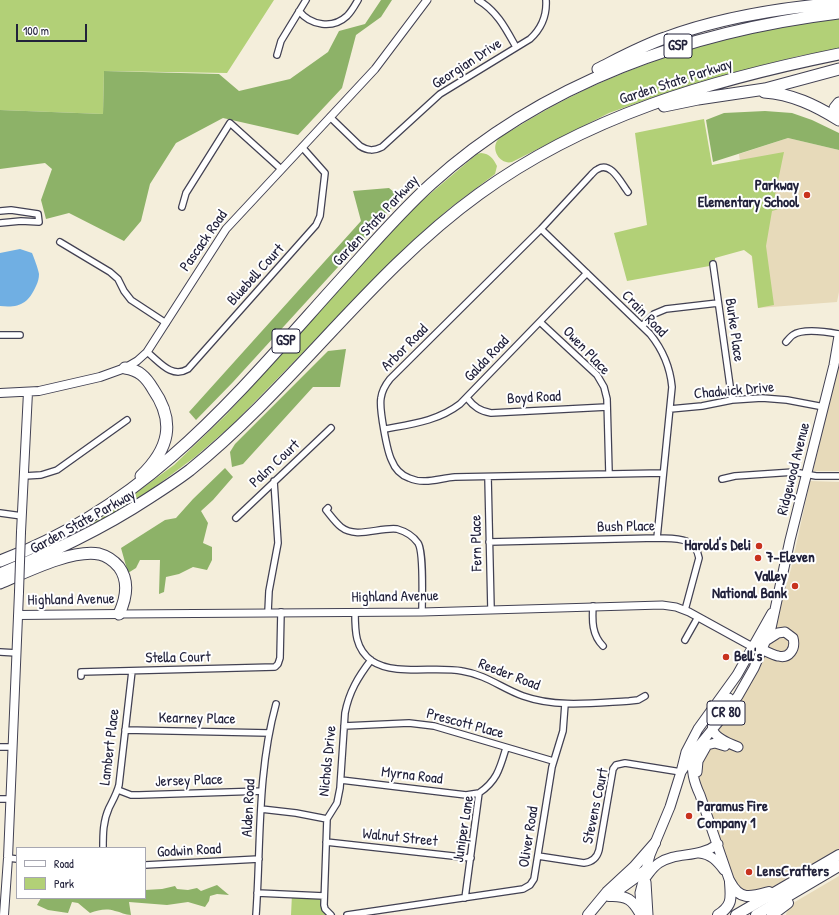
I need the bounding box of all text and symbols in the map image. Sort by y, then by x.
scale bar [18,16,89,42]
text: 100 m [23,22,49,39]
road number: GSP [664,34,692,58]
street label: Georgian Drive [429,35,505,93]
street label: Garden State Parkway [617,55,735,109]
street label: Garden State Parkway [329,172,423,270]
place label: Parkway Elementary School [698,177,799,212]
marker: Parkway Elementary School [802,190,812,200]
street label: Pascack Road [176,207,232,275]
street label: Bluebell Court [224,240,288,310]
street label: Crain Road [617,287,671,341]
street label: Burke Place [721,297,747,363]
street label: Arbor Road [378,321,432,375]
street label: Owen Place [559,323,613,379]
road number: GSP [272,329,300,353]
street label: Galda Road [461,332,513,386]
street label: Chadwick Drive [693,379,775,403]
street label: Boyd Road [507,388,561,408]
street label: Ridgewood Avenue [774,421,814,517]
street label: Palm Court [246,436,304,492]
street label: Garden State Parkway [27,486,139,558]
street label: Fern Place [468,515,486,571]
street label: Bush Place [597,517,655,537]
place label: Harold's Deli [684,537,751,555]
marker: Harold's Deli [754,541,764,551]
place label: 7-Eleven [766,549,815,567]
marker: 7-Eleven [753,553,763,563]
place label: Valley National Bank [712,568,787,603]
marker: Valley National Bank [790,581,800,591]
street label: Highland Avenue [351,587,439,607]
street label: Highland Avenue [27,590,115,610]
street label: Stella Court [145,648,211,668]
place label: Bell's [734,648,762,666]
marker: Bell's [721,652,731,662]
street label: Reeder Road [476,655,542,695]
road number: CR 80 [707,701,745,725]
street label: Prescott Place [424,705,506,743]
street label: Lambert Place [96,708,124,786]
street label: Kearney Place [158,709,236,729]
street label: Nichols Drive [315,725,341,797]
street label: Myrna Road [380,763,444,789]
street label: Stevens Court [579,766,613,846]
street label: Jersey Place [155,771,223,791]
street label: Alden Road [238,779,260,837]
street label: Juniper Lane [450,794,478,864]
place label: Paramus Fire Company 1 [697,798,768,833]
street label: Oliver Road [515,805,543,869]
marker: Paramus Fire Company 1 [684,811,694,821]
street label: Walnut Street [362,825,438,851]
street label: Godwin Road [156,840,222,862]
legend [16,847,146,899]
text: Road [54,855,74,872]
place label: LensCrafters [757,863,829,881]
marker: LensCrafters [744,867,754,877]
text: Park [54,875,74,892]

